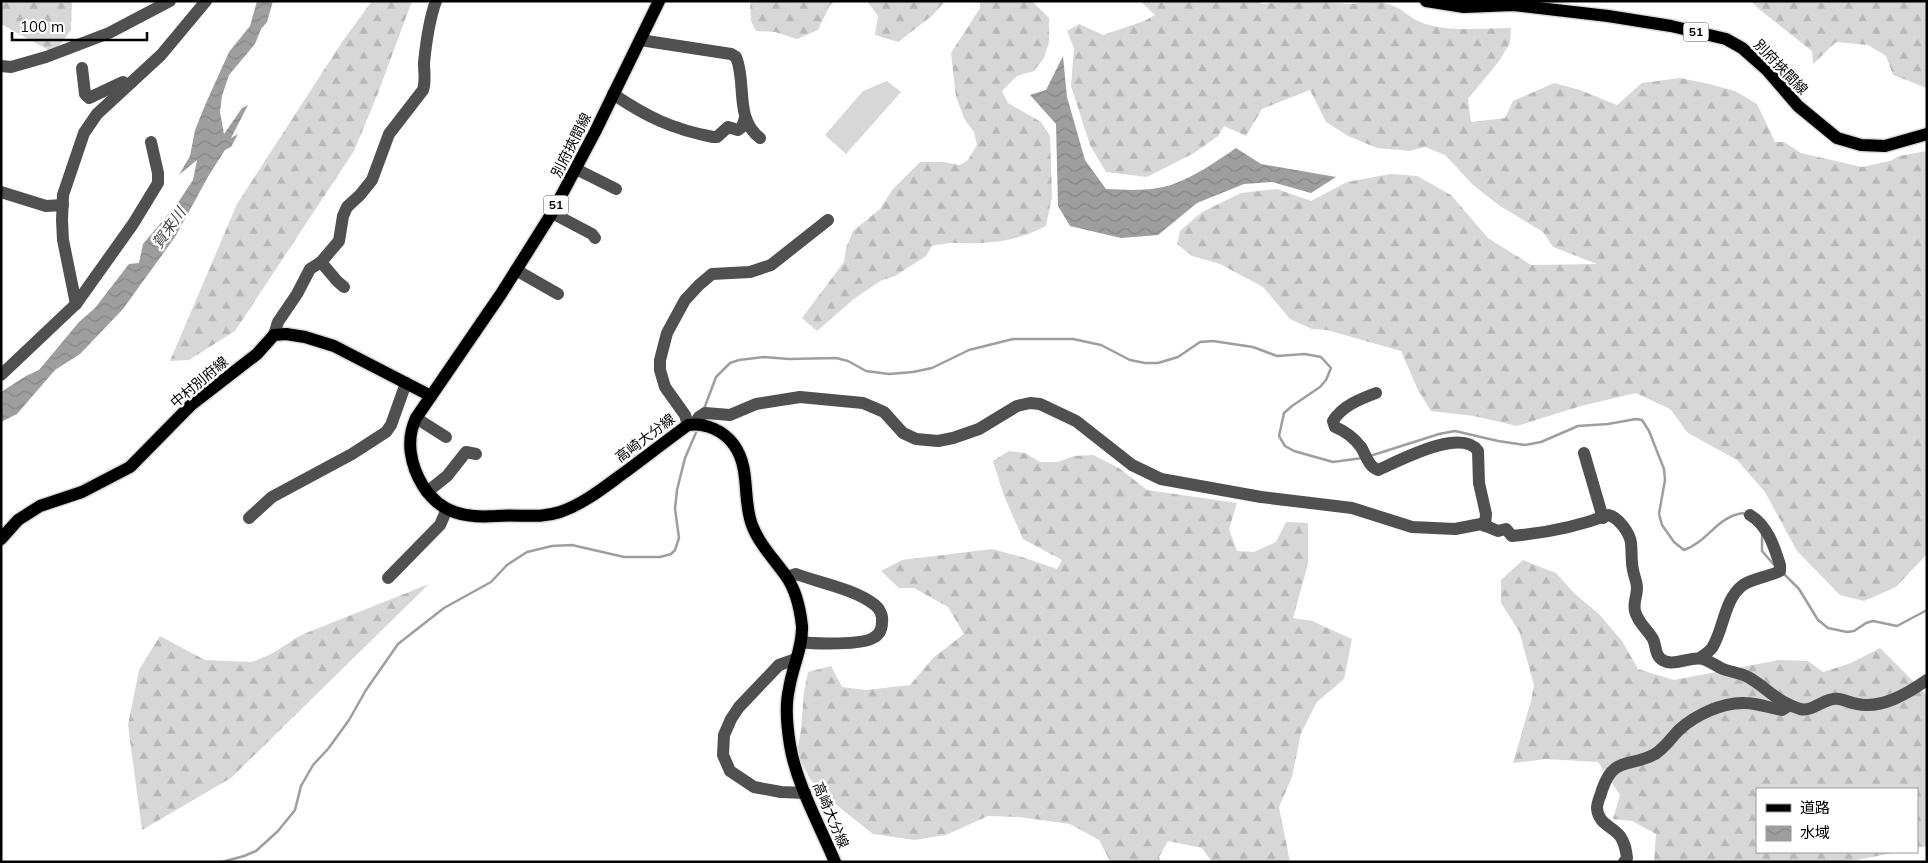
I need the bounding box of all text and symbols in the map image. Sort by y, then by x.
scale bar [12,10,148,42]
text: 100 m [20,17,64,36]
road number: 51 [1684,22,1708,42]
street label: 別府挾間線 [1750,36,1812,98]
street label: 別府挾間線 [547,110,595,180]
road number: 51 [544,196,568,214]
water label: 賀来川 [148,202,190,252]
street label: 中村別府線 [166,353,232,411]
street label: 高崎大分線 [612,410,678,466]
street label: 高崎大分線 [809,779,853,851]
legend [1756,788,1918,853]
text: 道路 [1800,798,1830,817]
text: 水域 [1800,823,1830,842]

